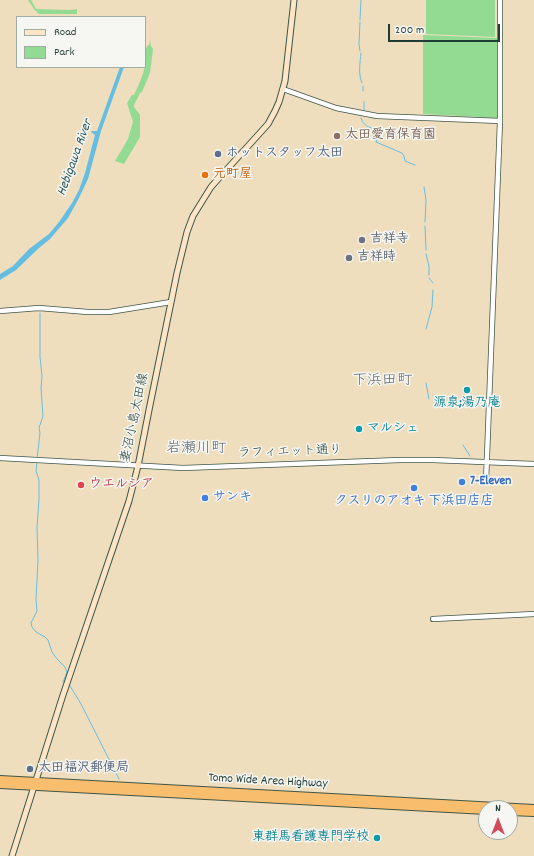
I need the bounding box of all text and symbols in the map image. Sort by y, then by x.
legend [16,16,146,68]
scale bar [390,16,502,42]
text: 200 m [395,22,424,39]
text: Road [54,24,76,41]
text: Park [54,44,74,61]
water label: Hebigawa River [54,118,98,198]
place label: 太田愛育保育園 [345,128,436,144]
marker: 太田愛育保育園 [332,131,342,141]
place label: ホットスタッフ太田 [226,146,343,162]
marker: ホットスタッフ太田 [213,149,223,159]
place label: 元町屋 [213,167,252,183]
marker: 元町屋 [200,170,210,180]
place label: 吉祥寺 [370,232,409,248]
marker: 吉祥寺 [357,235,367,245]
place label: 吉祥時 [357,250,396,266]
marker: 吉祥時 [344,253,354,263]
street label: 妻沼小島太田線 [119,372,153,464]
district label: 下浜田町 [352,373,412,391]
marker: 源泉;湯乃庵 [462,385,472,395]
place label: 源泉;湯乃庵 [433,396,501,412]
place label: マルシェ [367,421,419,437]
marker: マルシェ [354,424,364,434]
district label: 岩瀬川町 [166,441,226,459]
street label: ラフィエット通り [238,443,342,463]
place label: 7-Eleven [470,474,511,490]
place label: ウエルシア [89,477,154,493]
marker: 7-Eleven [457,477,467,487]
marker: ウエルシア [76,480,86,490]
marker: クスリのアオキ 下浜田店店 [409,483,419,493]
place label: サンキ [213,490,252,506]
marker: サンキ [200,493,210,503]
place label: クスリのアオキ 下浜田店店 [335,494,493,510]
place label: 太田福沢郵便局 [38,761,129,777]
marker: 太田福沢郵便局 [25,764,35,774]
street label: Tomo Wide Area Highway [208,771,328,793]
north arrow [478,800,518,840]
text: N [495,801,501,817]
place label: 東群馬看護専門学校 [252,830,369,846]
marker: 東群馬看護専門学校 [372,833,382,843]

